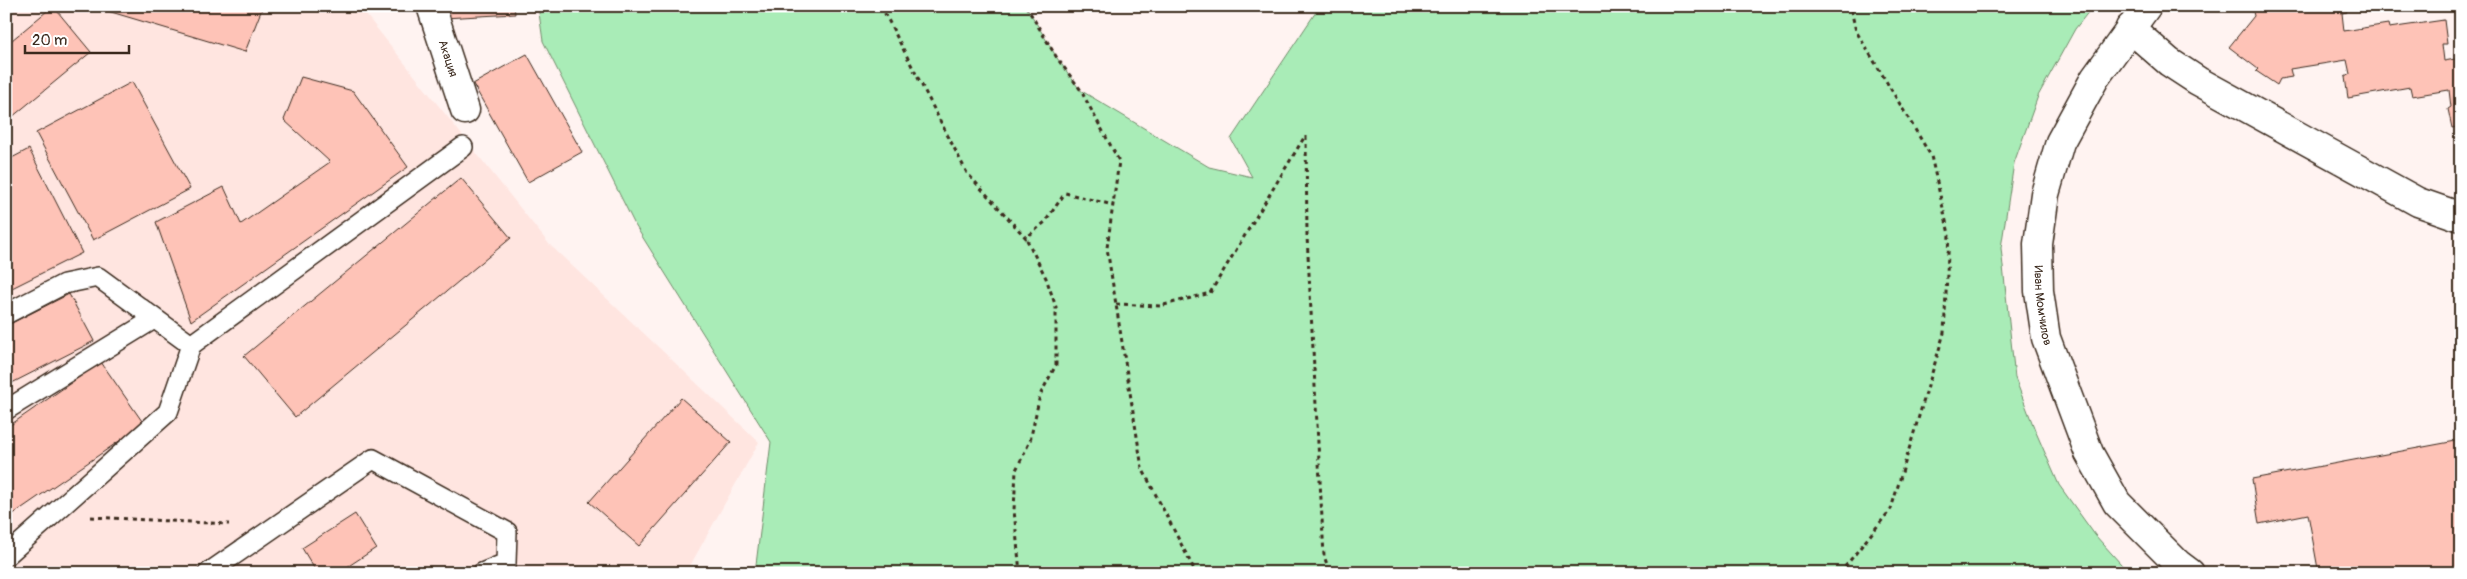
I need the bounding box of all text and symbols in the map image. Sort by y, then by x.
scale bar [25,22,129,54]
text: 20 m [32,31,67,50]
street label: Акация [435,38,461,79]
street label: Иван Момчилов [2031,265,2056,348]

